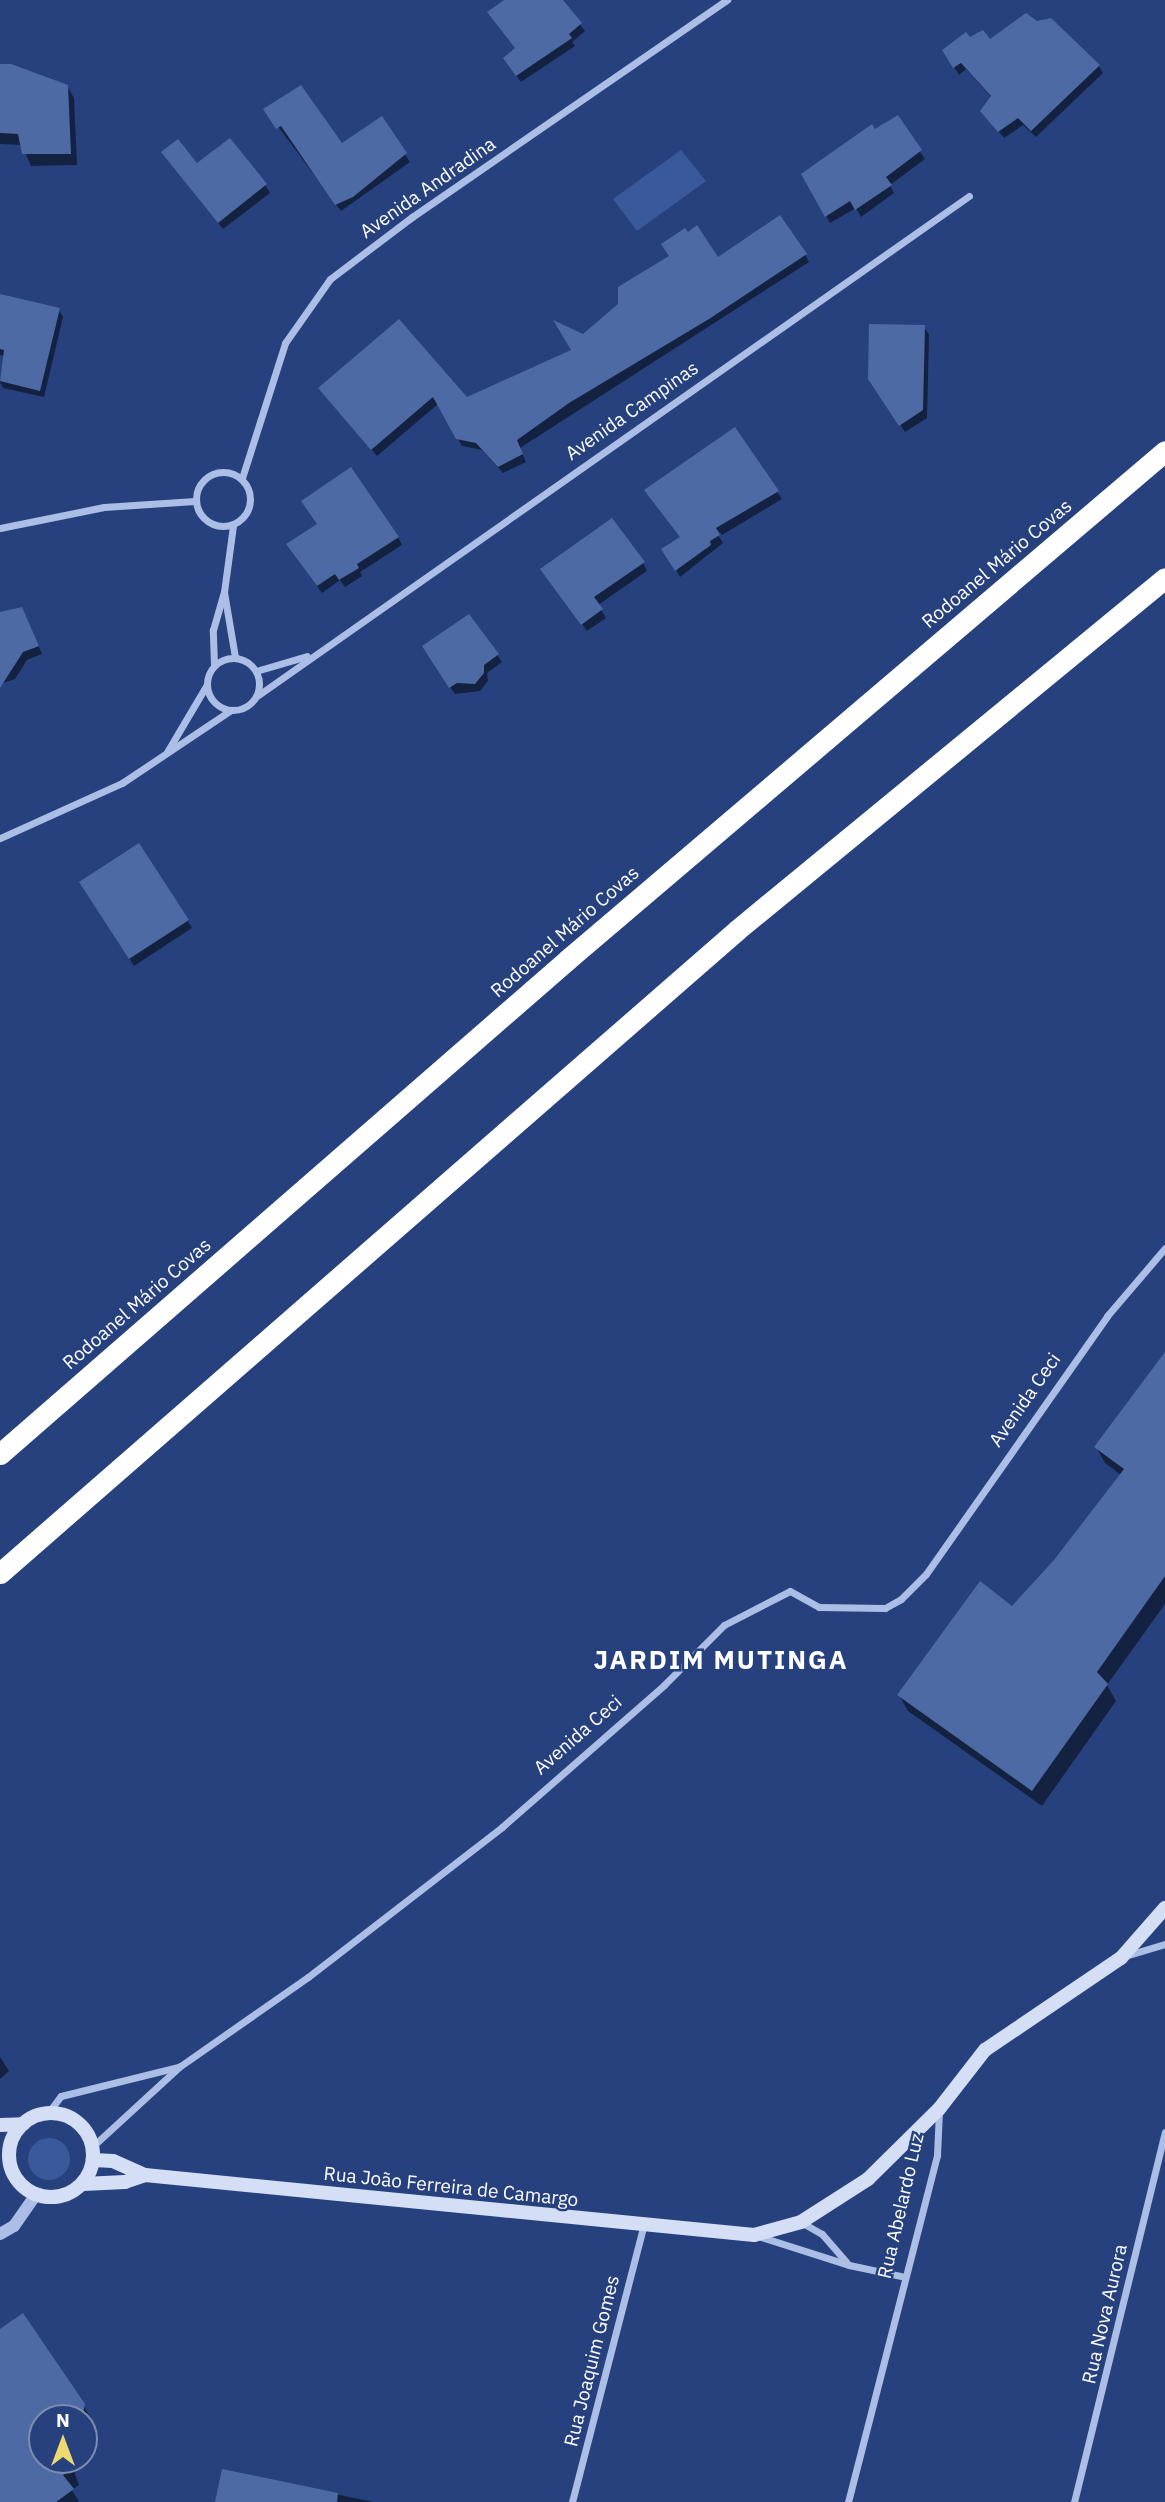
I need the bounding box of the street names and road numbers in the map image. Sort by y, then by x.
street label: Avenida Andradina [356,133,500,243]
street label: Avenida Campinas [561,357,703,465]
street label: Rodoanel Mário Covas [917,495,1077,633]
street label: Rodoanel Mário Covas [486,862,644,1002]
street label: Rodoanel Mário Covas [58,1234,216,1374]
street label: Avenida Ceci [984,1349,1066,1451]
street label: Avenida Ceci [529,1691,627,1779]
street label: Rua Abelardo Luz [873,2131,929,2281]
street label: Rua João Ferreira de Camargo [322,2162,580,2212]
street label: Rua Nova Aurora [1078,2242,1132,2386]
street label: Rua Joaquim Gomes [560,2273,624,2449]

